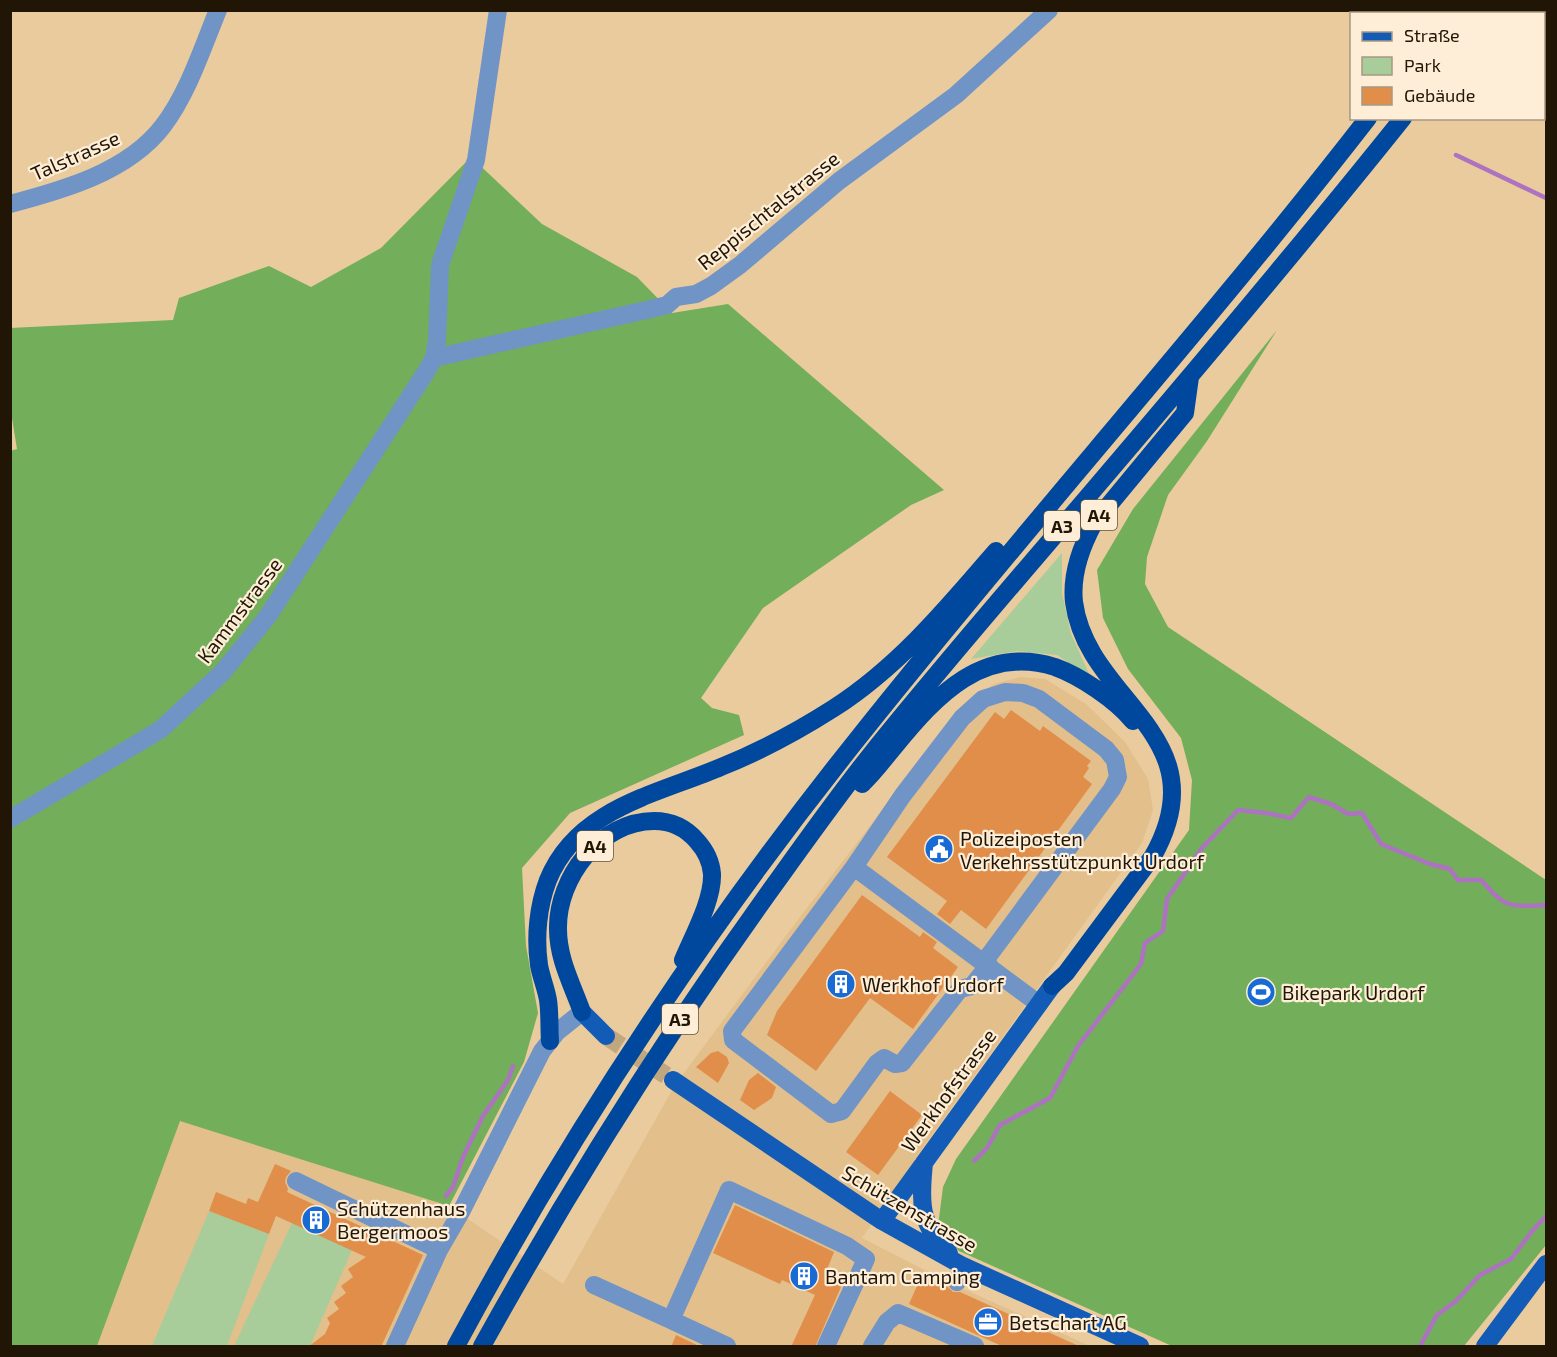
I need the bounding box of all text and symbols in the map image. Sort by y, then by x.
legend [1350,12,1545,120]
text: Straße [1404,24,1460,46]
text: Park [1404,54,1441,76]
text: Gebäude [1404,84,1475,106]
street label: Talstrasse [27,125,123,185]
street label: Reppischtalstrasse [692,146,844,274]
road number: A4 [1081,500,1117,530]
road number: A3 [1044,511,1080,541]
street label: Kammstrasse [192,553,286,667]
place label: Polizeiposten Verkehrsstützpunkt Urdorf [960,826,1204,873]
road number: A4 [577,831,613,861]
public building icon: Polizeiposten Verkehrsstützpunkt Urdorf [923,833,955,865]
building icon: Werkhof Urdorf [825,968,857,1000]
place label: Werkhof Urdorf [862,972,1004,996]
sports icon: Bikepark Urdorf [1245,976,1277,1008]
place label: Bikepark Urdorf [1282,980,1425,1004]
road number: A3 [662,1004,698,1034]
street label: Werkhofstrasse [895,1024,1001,1156]
street label: Schützenstrasse [838,1160,982,1256]
place label: Schützenhaus Bergermoos [337,1196,465,1243]
building icon: Schützenhaus Bergermoos [300,1204,332,1236]
building icon: Bantam Camping [788,1260,820,1292]
place label: Bantam Camping [825,1264,980,1288]
office icon: Betschart AG [972,1306,1004,1338]
place label: Betschart AG [1009,1310,1127,1334]

